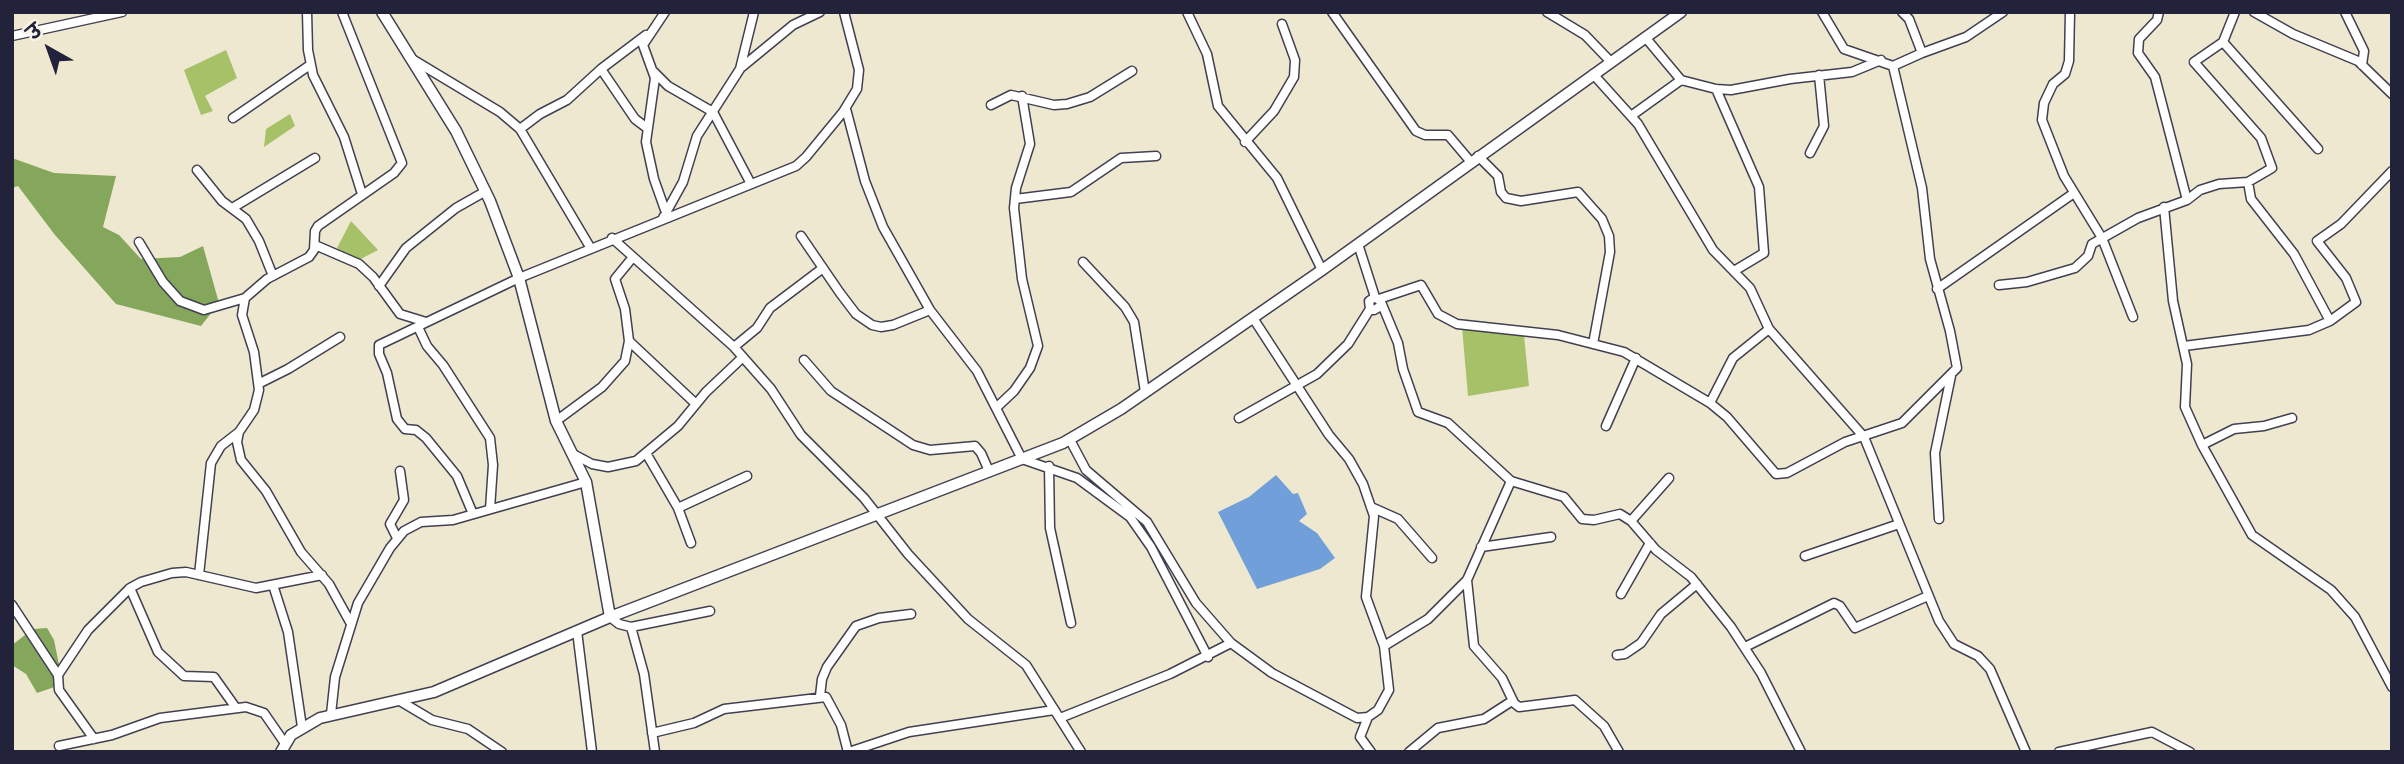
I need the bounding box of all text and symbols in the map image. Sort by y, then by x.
north arrow [14,14,84,84]
text: उ [22,18,49,47]

